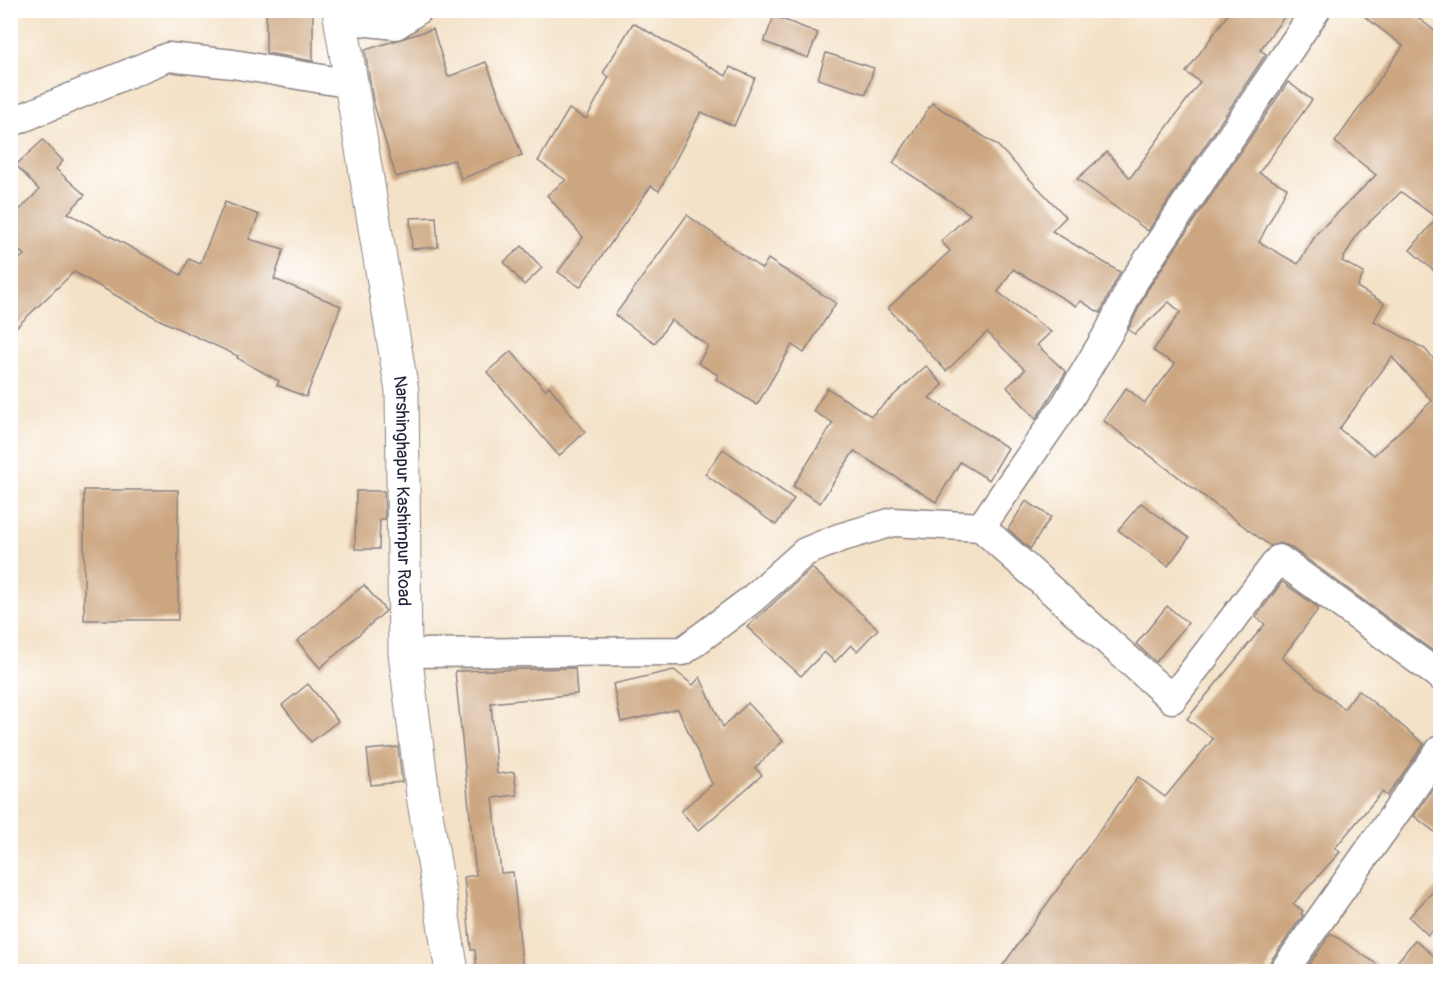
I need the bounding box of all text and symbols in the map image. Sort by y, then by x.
street label: Narshinghapur Kashimpur Road [388,374,415,606]

